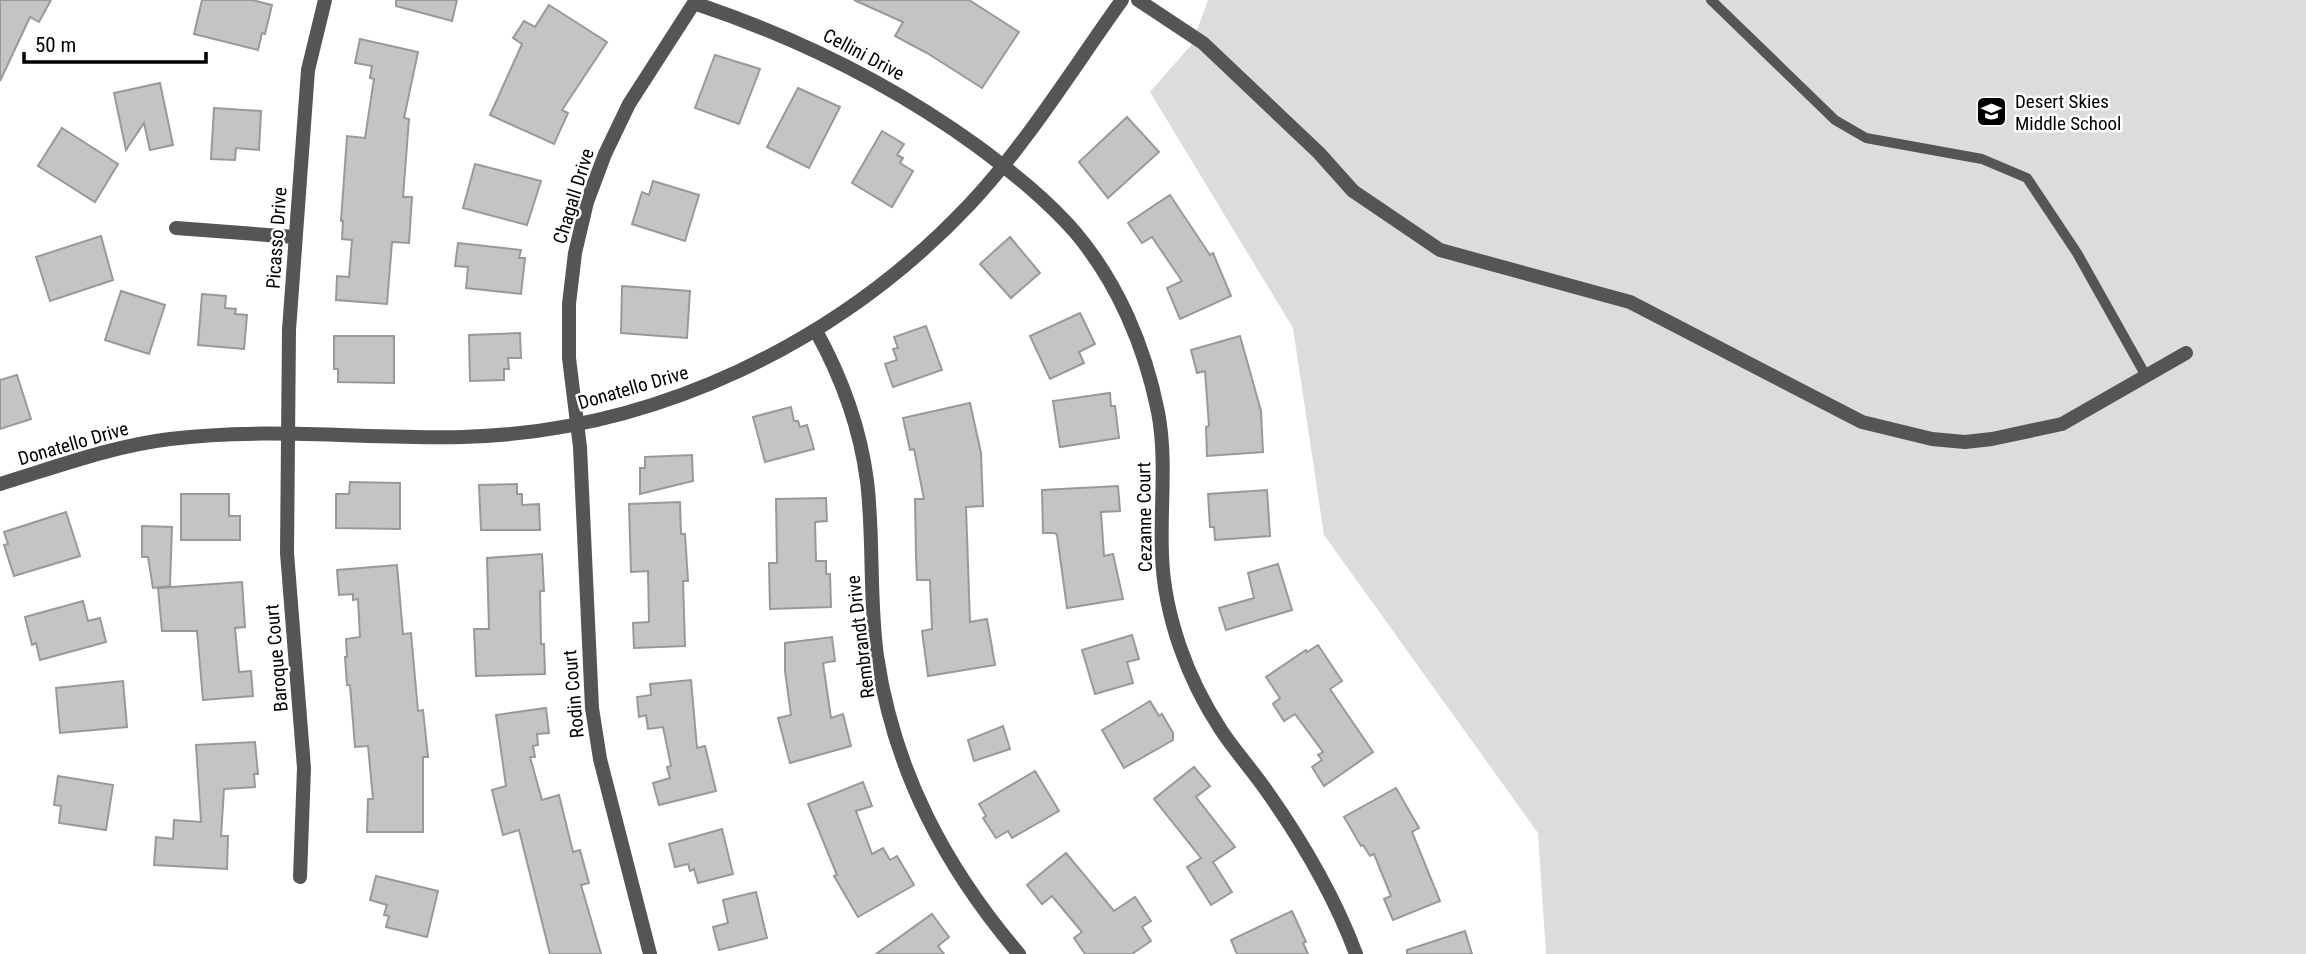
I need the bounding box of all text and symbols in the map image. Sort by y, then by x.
scale bar [24,21,206,65]
street label: Cellini Drive [819,23,908,85]
text: 50 m [35,33,76,57]
place label: Desert Skies Middle School [2015,90,2121,135]
school or university icon: Desert Skies Middle School [1975,95,2009,129]
street label: Chagall Drive [548,146,599,247]
street label: Picasso Drive [261,186,292,290]
street label: Donatello Drive [575,361,691,414]
street label: Donatello Drive [15,417,131,470]
street label: Cezanne Court [1132,462,1157,572]
street label: Rembrandt Drive [842,574,879,700]
street label: Baroque Court [260,603,293,713]
street label: Rodin Court [558,649,589,739]

